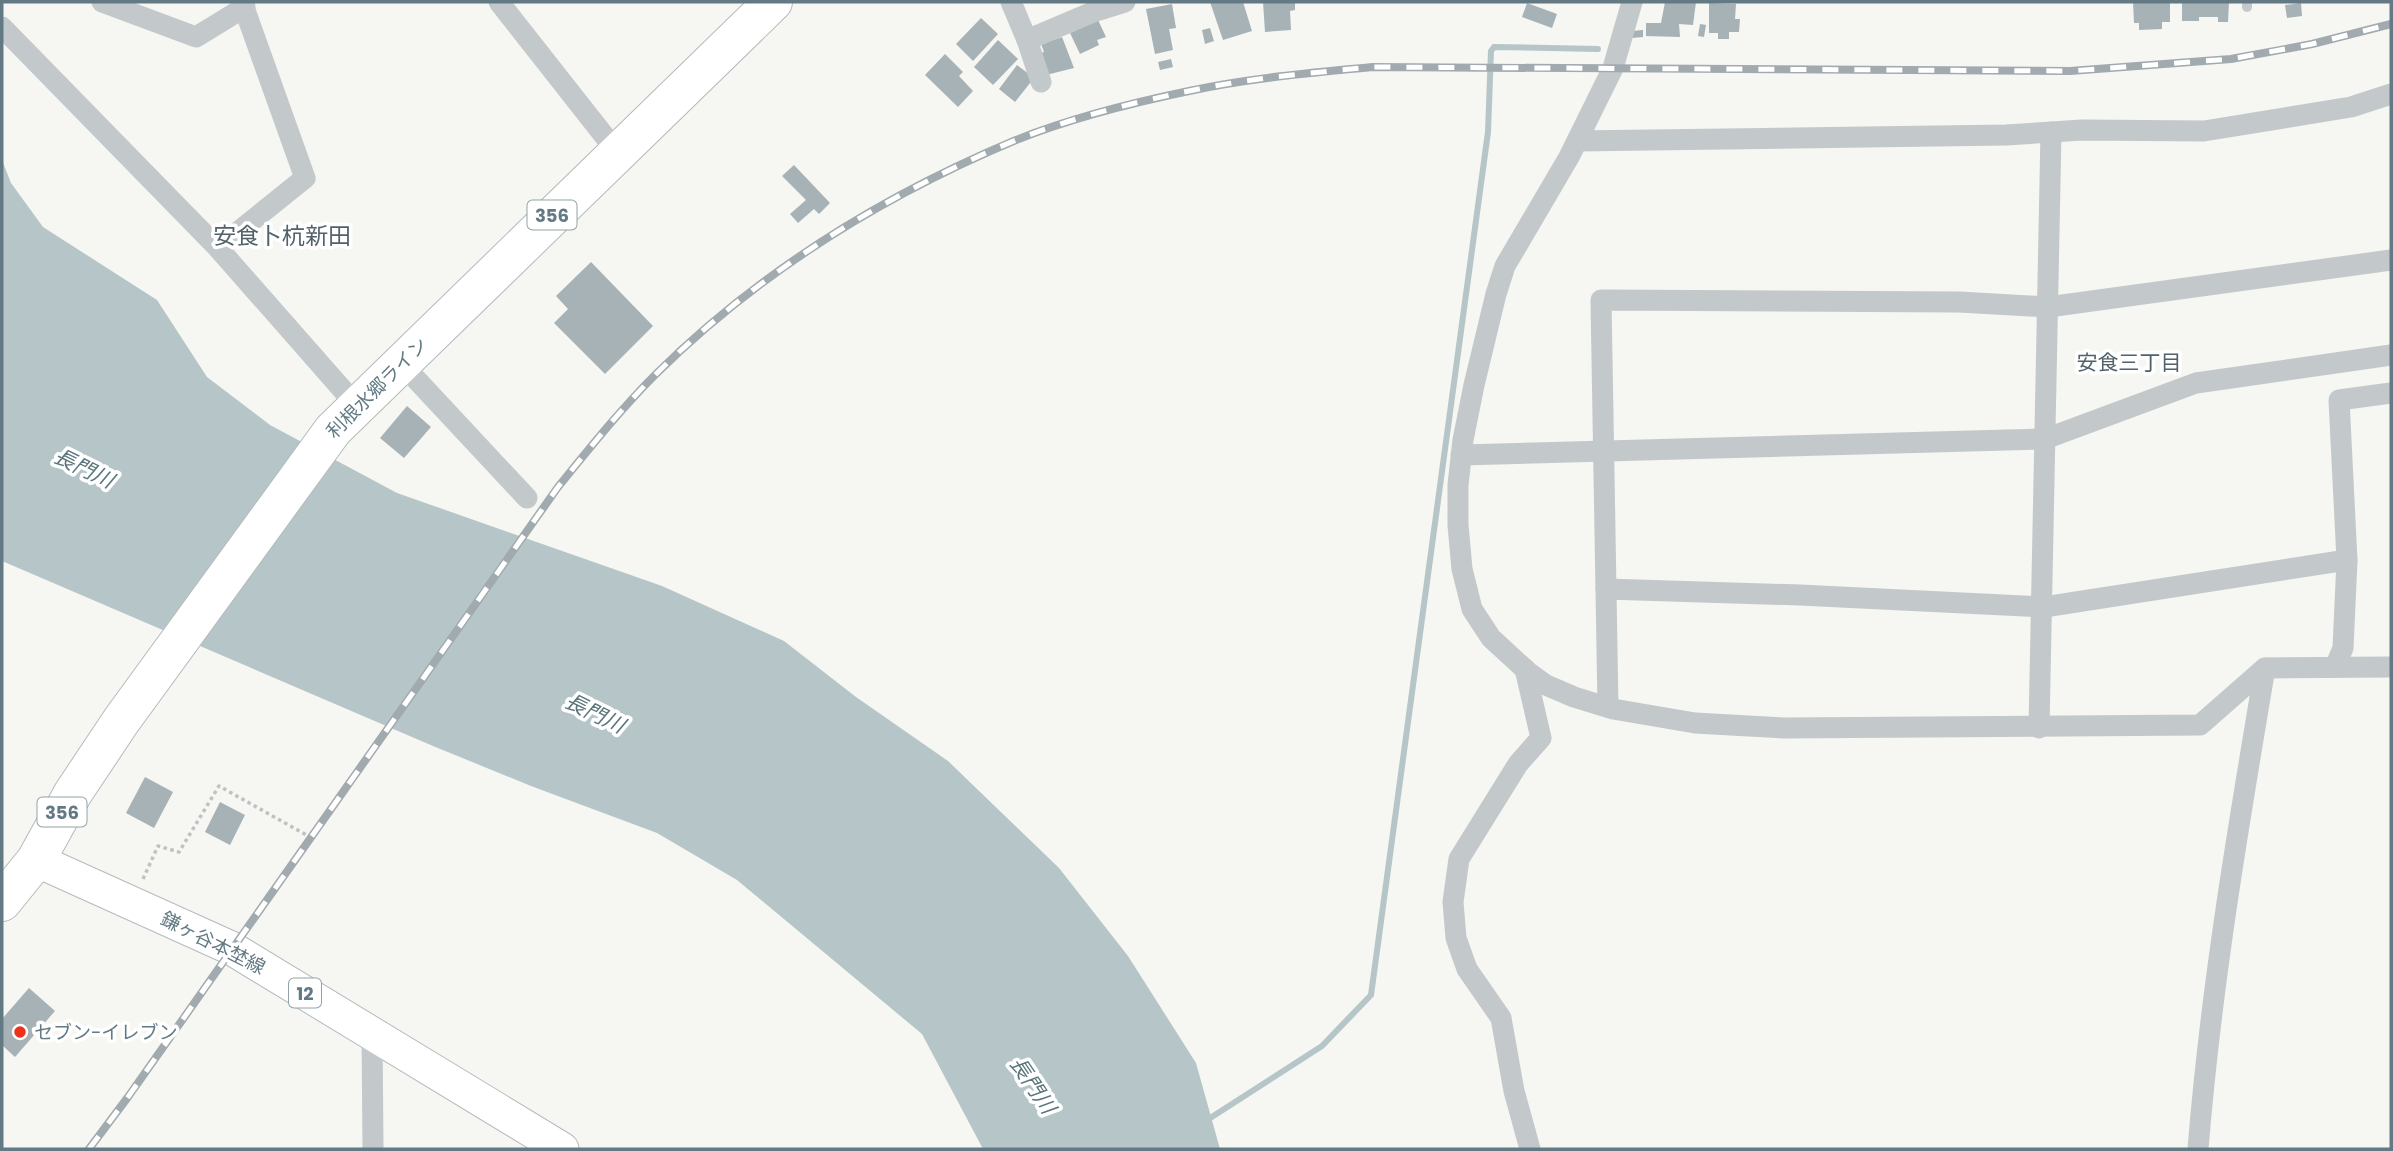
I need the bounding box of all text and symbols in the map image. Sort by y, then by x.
road number: 356 [528,200,576,230]
district label: 安食卜杭新田 [213,220,351,252]
street label: 利根水郷ライン [320,331,434,445]
district label: 安食三丁目 [2077,348,2182,377]
water label: 長門川 [49,441,120,496]
water label: 長門川 [560,686,631,741]
road number: 356 [38,798,86,826]
street label: 鎌ヶ谷本埜線 [156,905,270,981]
road number: 12 [289,978,321,1008]
place label: セブン-イレブン [34,1019,177,1046]
marker: セブン-イレブン [12,1024,28,1040]
water label: 長門川 [1003,1051,1064,1121]

